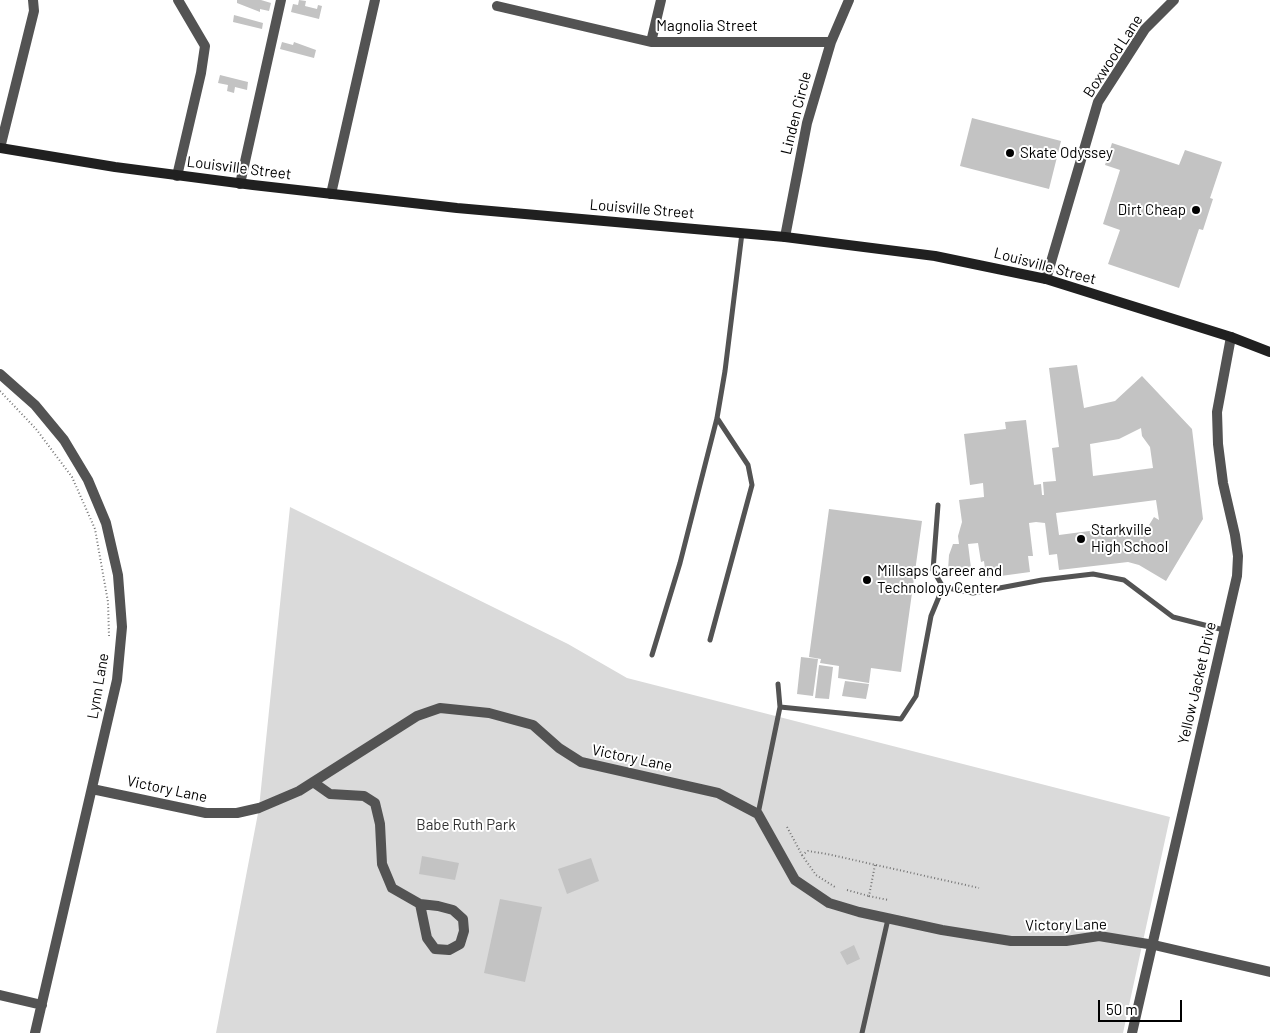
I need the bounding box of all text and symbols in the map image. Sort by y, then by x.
street label: Boxwood Lane [1080,11,1146,101]
street label: Magnolia Street [656,17,758,35]
street label: Linden Circle [777,70,815,156]
place label: Skate Odyssey [1020,144,1113,162]
marker: Skate Odyssey [1004,147,1016,159]
street label: Louisville Street [186,153,292,183]
street label: Louisville Street [589,195,695,223]
place label: Dirt Cheap [1118,201,1186,219]
marker: Dirt Cheap [1190,204,1202,216]
street label: Louisville Street [992,244,1098,288]
place label: Starkville High School [1091,521,1168,556]
marker: Starkville High School [1075,533,1087,545]
place label: Millsaps Career and Technology Center [877,562,1002,597]
marker: Millsaps Career and Technology Center [861,574,873,586]
street label: Yellow Jacket Drive [1174,620,1220,746]
street label: Lynn Lane [83,652,113,720]
street label: Victory Lane [590,741,674,775]
street label: Victory Lane [125,772,209,806]
park label: Babe Ruth Park [416,816,516,834]
street label: Victory Lane [1025,915,1107,935]
scale bar [1100,990,1184,1022]
text: 50 m [1106,1000,1138,1018]

